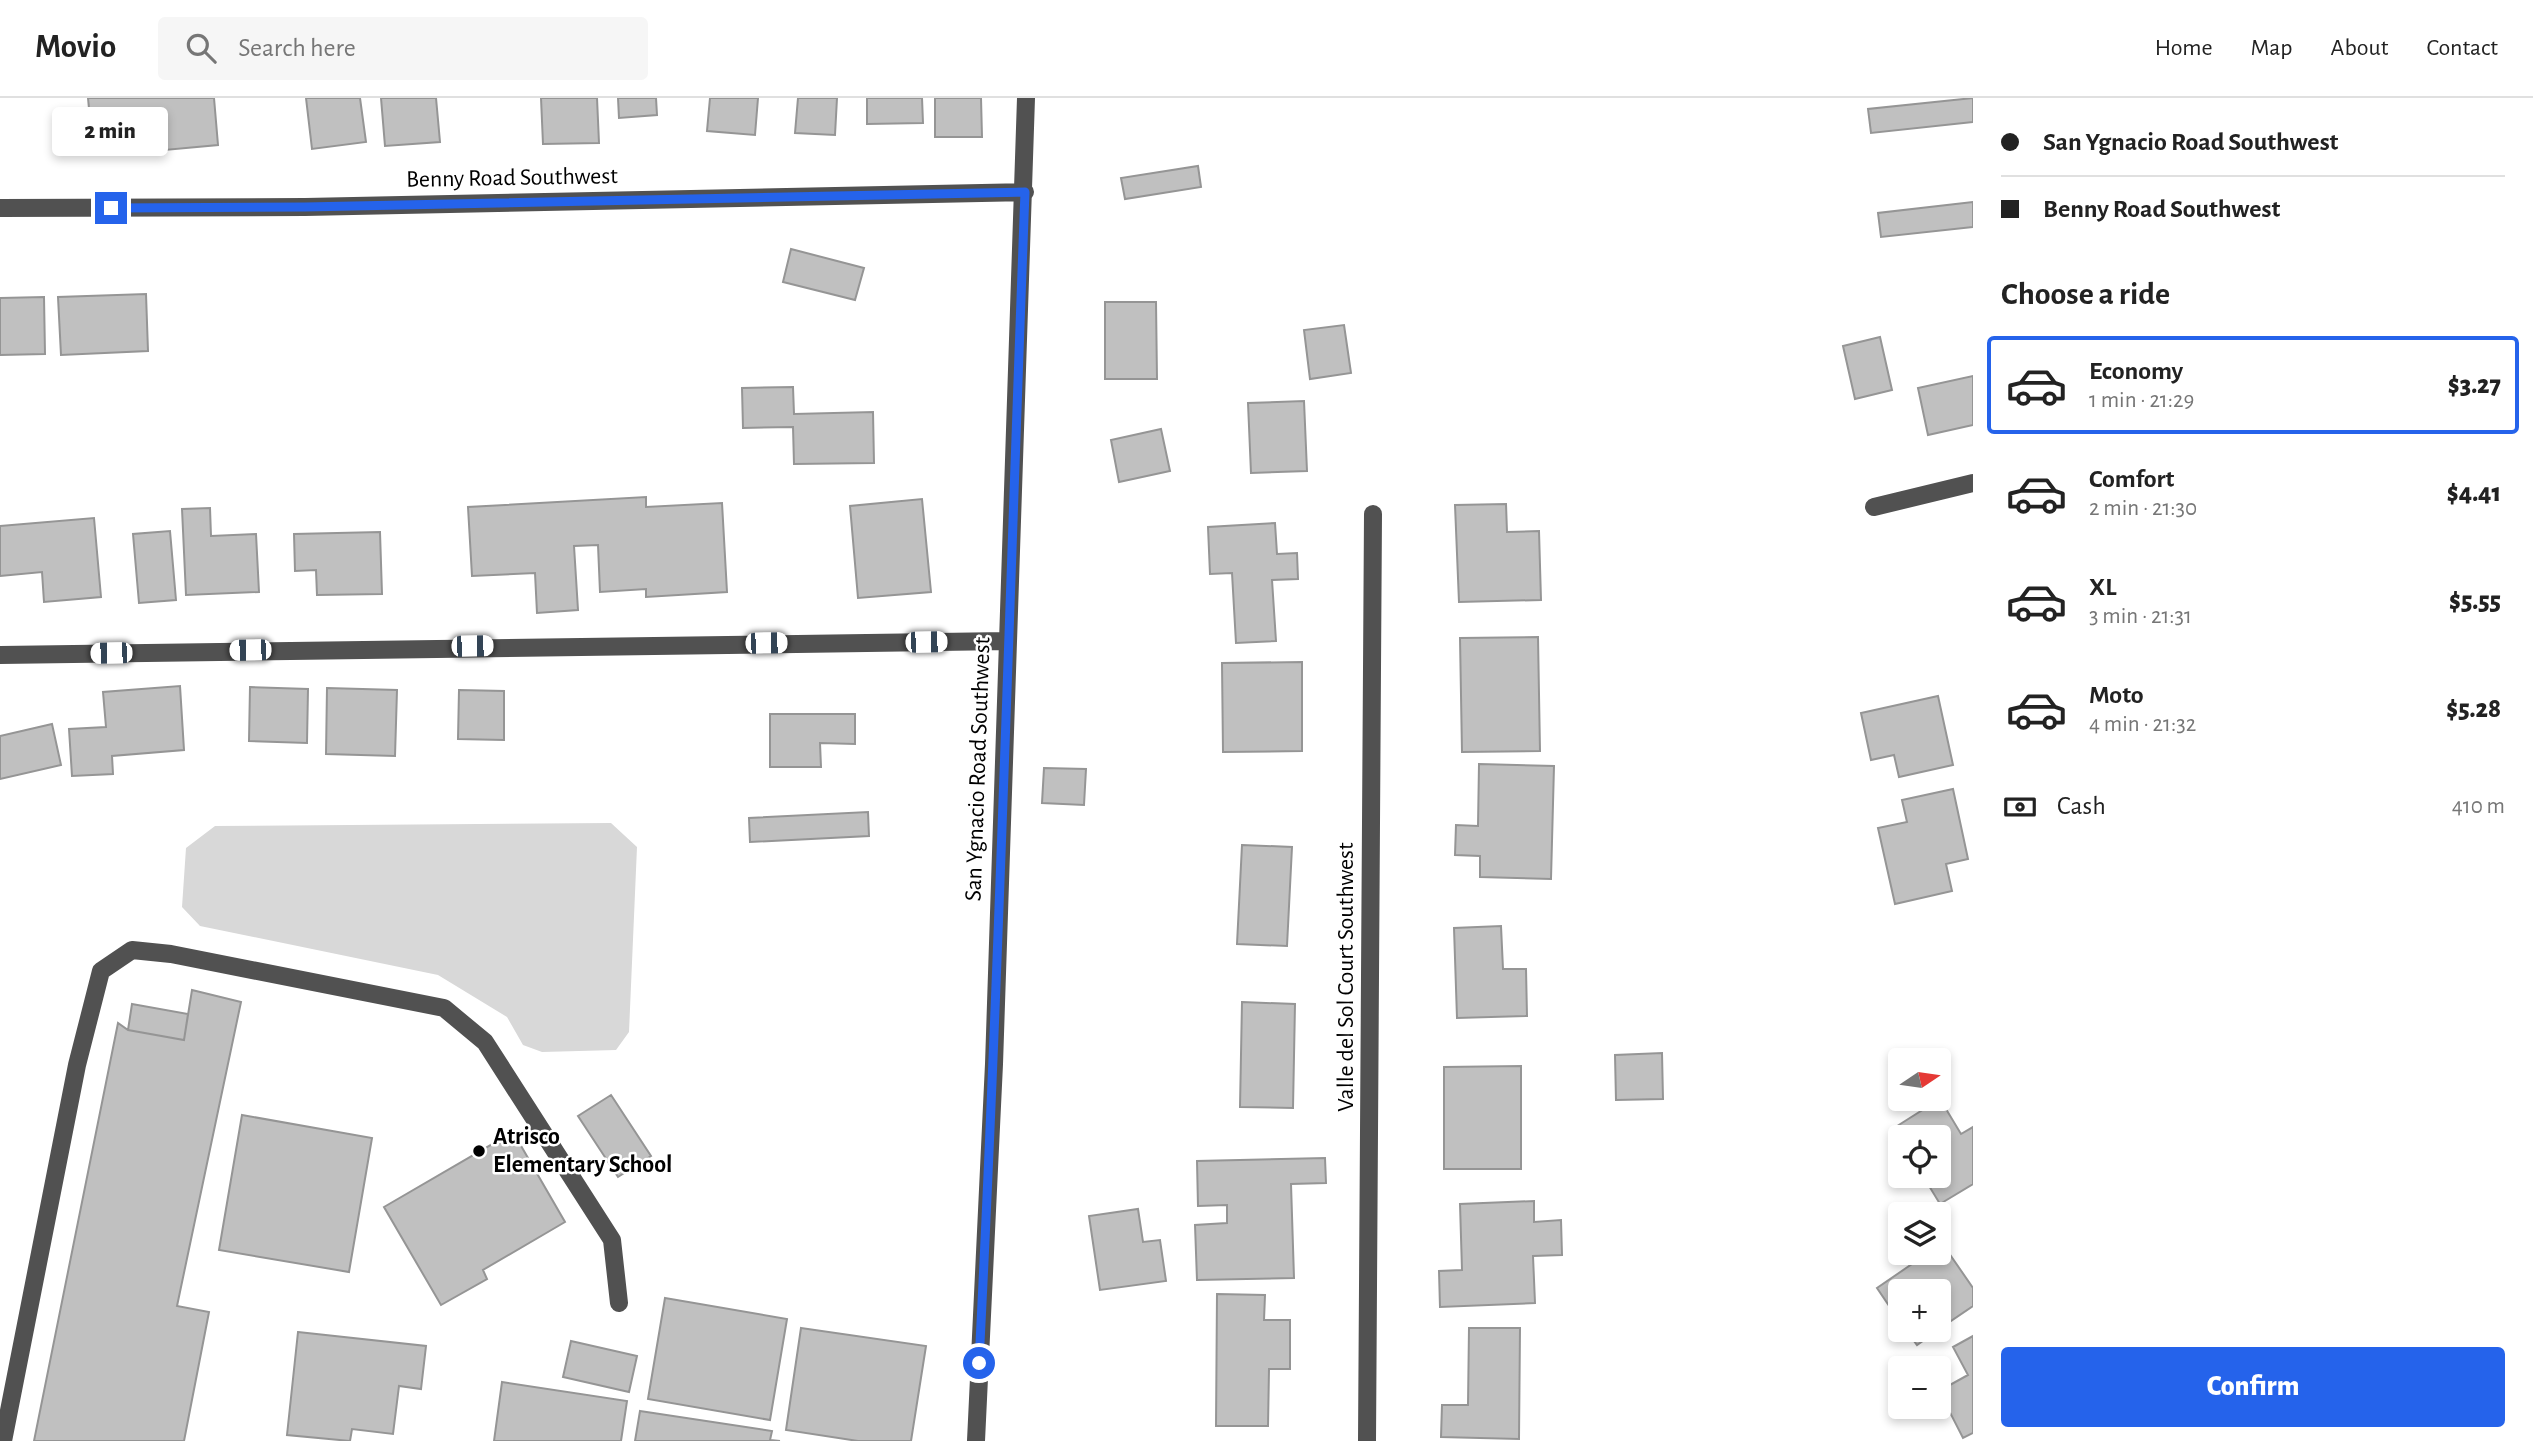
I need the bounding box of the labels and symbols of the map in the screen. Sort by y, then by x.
callout: 2 min [53,106,169,155]
street label: Benny Road Southwest [406,164,618,192]
route end [95,192,127,224]
car [905,631,948,653]
car [745,632,788,654]
car [451,635,494,657]
street label: San Ygnacio Road Southwest [961,636,995,902]
car [229,639,272,661]
car [90,642,133,664]
street label: Valle del Sol Court Southwest [1334,842,1358,1112]
north arrow [1888,1048,1951,1111]
place label: Atrisco Elementary School [493,1125,672,1177]
marker: Atrisco Elementary School [471,1143,487,1159]
route start [963,1347,995,1379]

